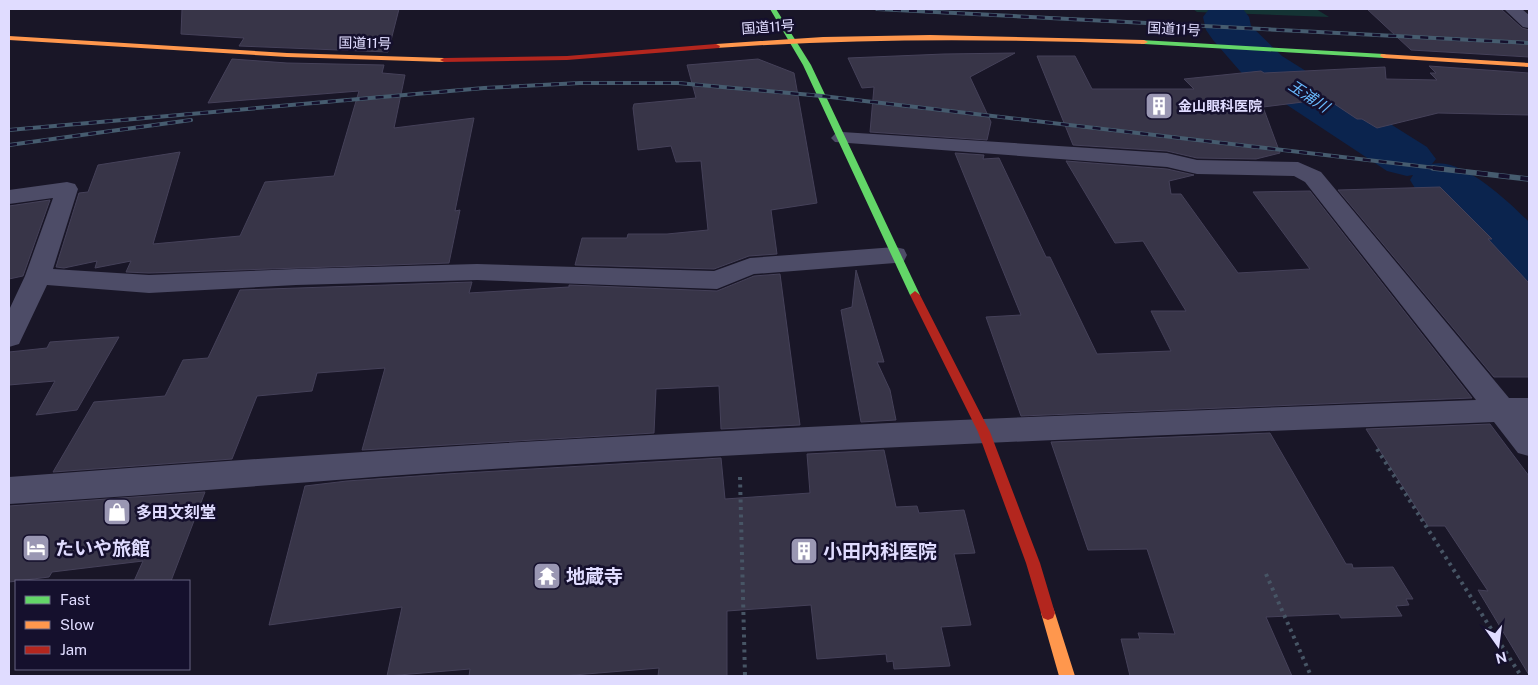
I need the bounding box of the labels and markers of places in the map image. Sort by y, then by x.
building icon: 金山眼科医院 [1144,91,1174,121]
place label: 金山眼科医院 [1178,98,1262,114]
shop icon: 多田文刻堂 [102,497,132,527]
place label: 多田文刻堂 [136,503,216,522]
hotel icon: たいや旅館 [21,533,51,563]
building icon: 小田内科医院 [789,536,819,566]
place label: たいや旅館 [55,537,150,559]
place label: 小田内科医院 [823,540,937,562]
temple icon: 地蔵寺 [532,561,562,591]
place label: 地蔵寺 [566,565,623,587]

